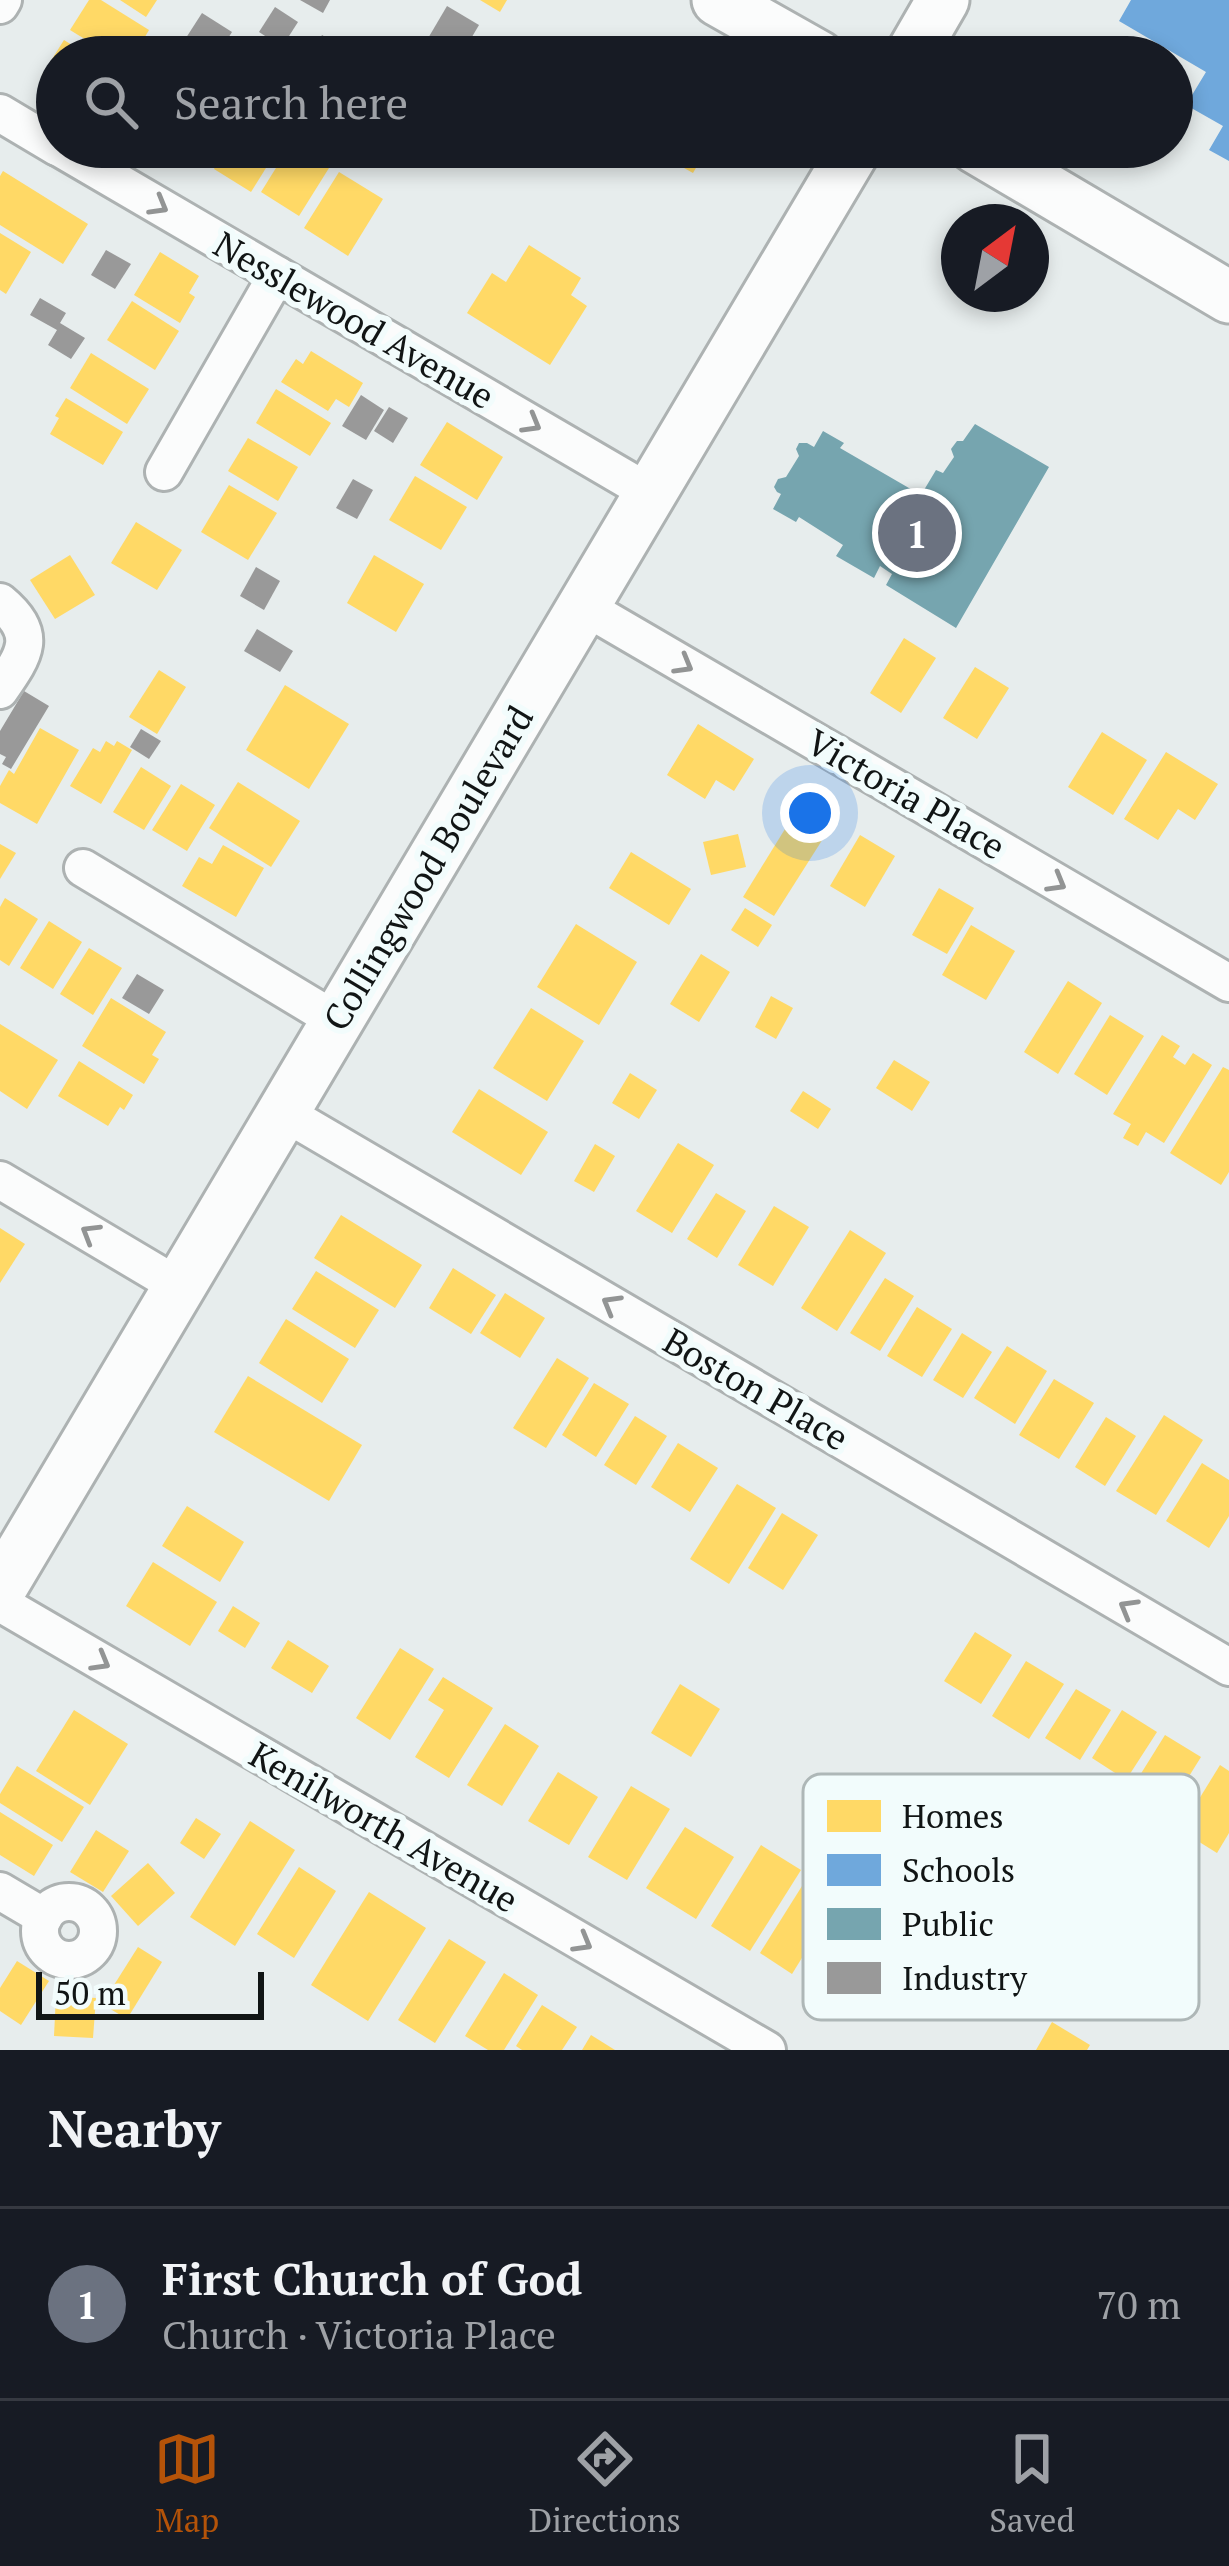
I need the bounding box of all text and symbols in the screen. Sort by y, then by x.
search box [36,36,1193,168]
icon: search [78,69,144,135]
text: Search here [174,72,408,132]
one-way arrow [146,192,167,214]
north arrow [941,204,1049,312]
street label: Nesslewood Avenue [206,220,503,419]
one-way arrow [519,410,540,432]
pin: 1 [878,488,956,578]
one-way arrow [671,650,693,673]
street label: Collingwood Boulevard [312,697,543,1039]
street label: Victoria Place [798,718,1014,869]
your location [780,783,840,843]
one-way arrow [1044,868,1066,891]
one-way arrow [81,1225,103,1248]
one-way arrow [602,1295,624,1318]
street label: Boston Place [655,1317,857,1460]
one-way arrow [1119,1600,1141,1622]
one-way arrow [88,1648,110,1671]
street label: Kenilworth Avenue [241,1731,527,1923]
legend [803,1774,1199,2020]
text: Homes [902,1794,1004,1837]
text: Schools [902,1848,1015,1891]
text: Public [902,1902,994,1945]
one-way arrow [571,1928,592,1951]
text: Industry [902,1956,1028,1999]
scale bar [36,1966,264,2019]
text: 50 m [54,1971,126,2014]
text: Nearby [48,2094,221,2162]
text: First Church of God [162,2248,582,2308]
text: 1 [76,2278,98,2330]
text: 70 m [1096,2278,1181,2330]
text: Church · Victoria Place [162,2308,556,2360]
tab: Map [154,2426,220,2541]
tab: Directions [529,2426,681,2541]
tab: Saved [989,2426,1075,2541]

